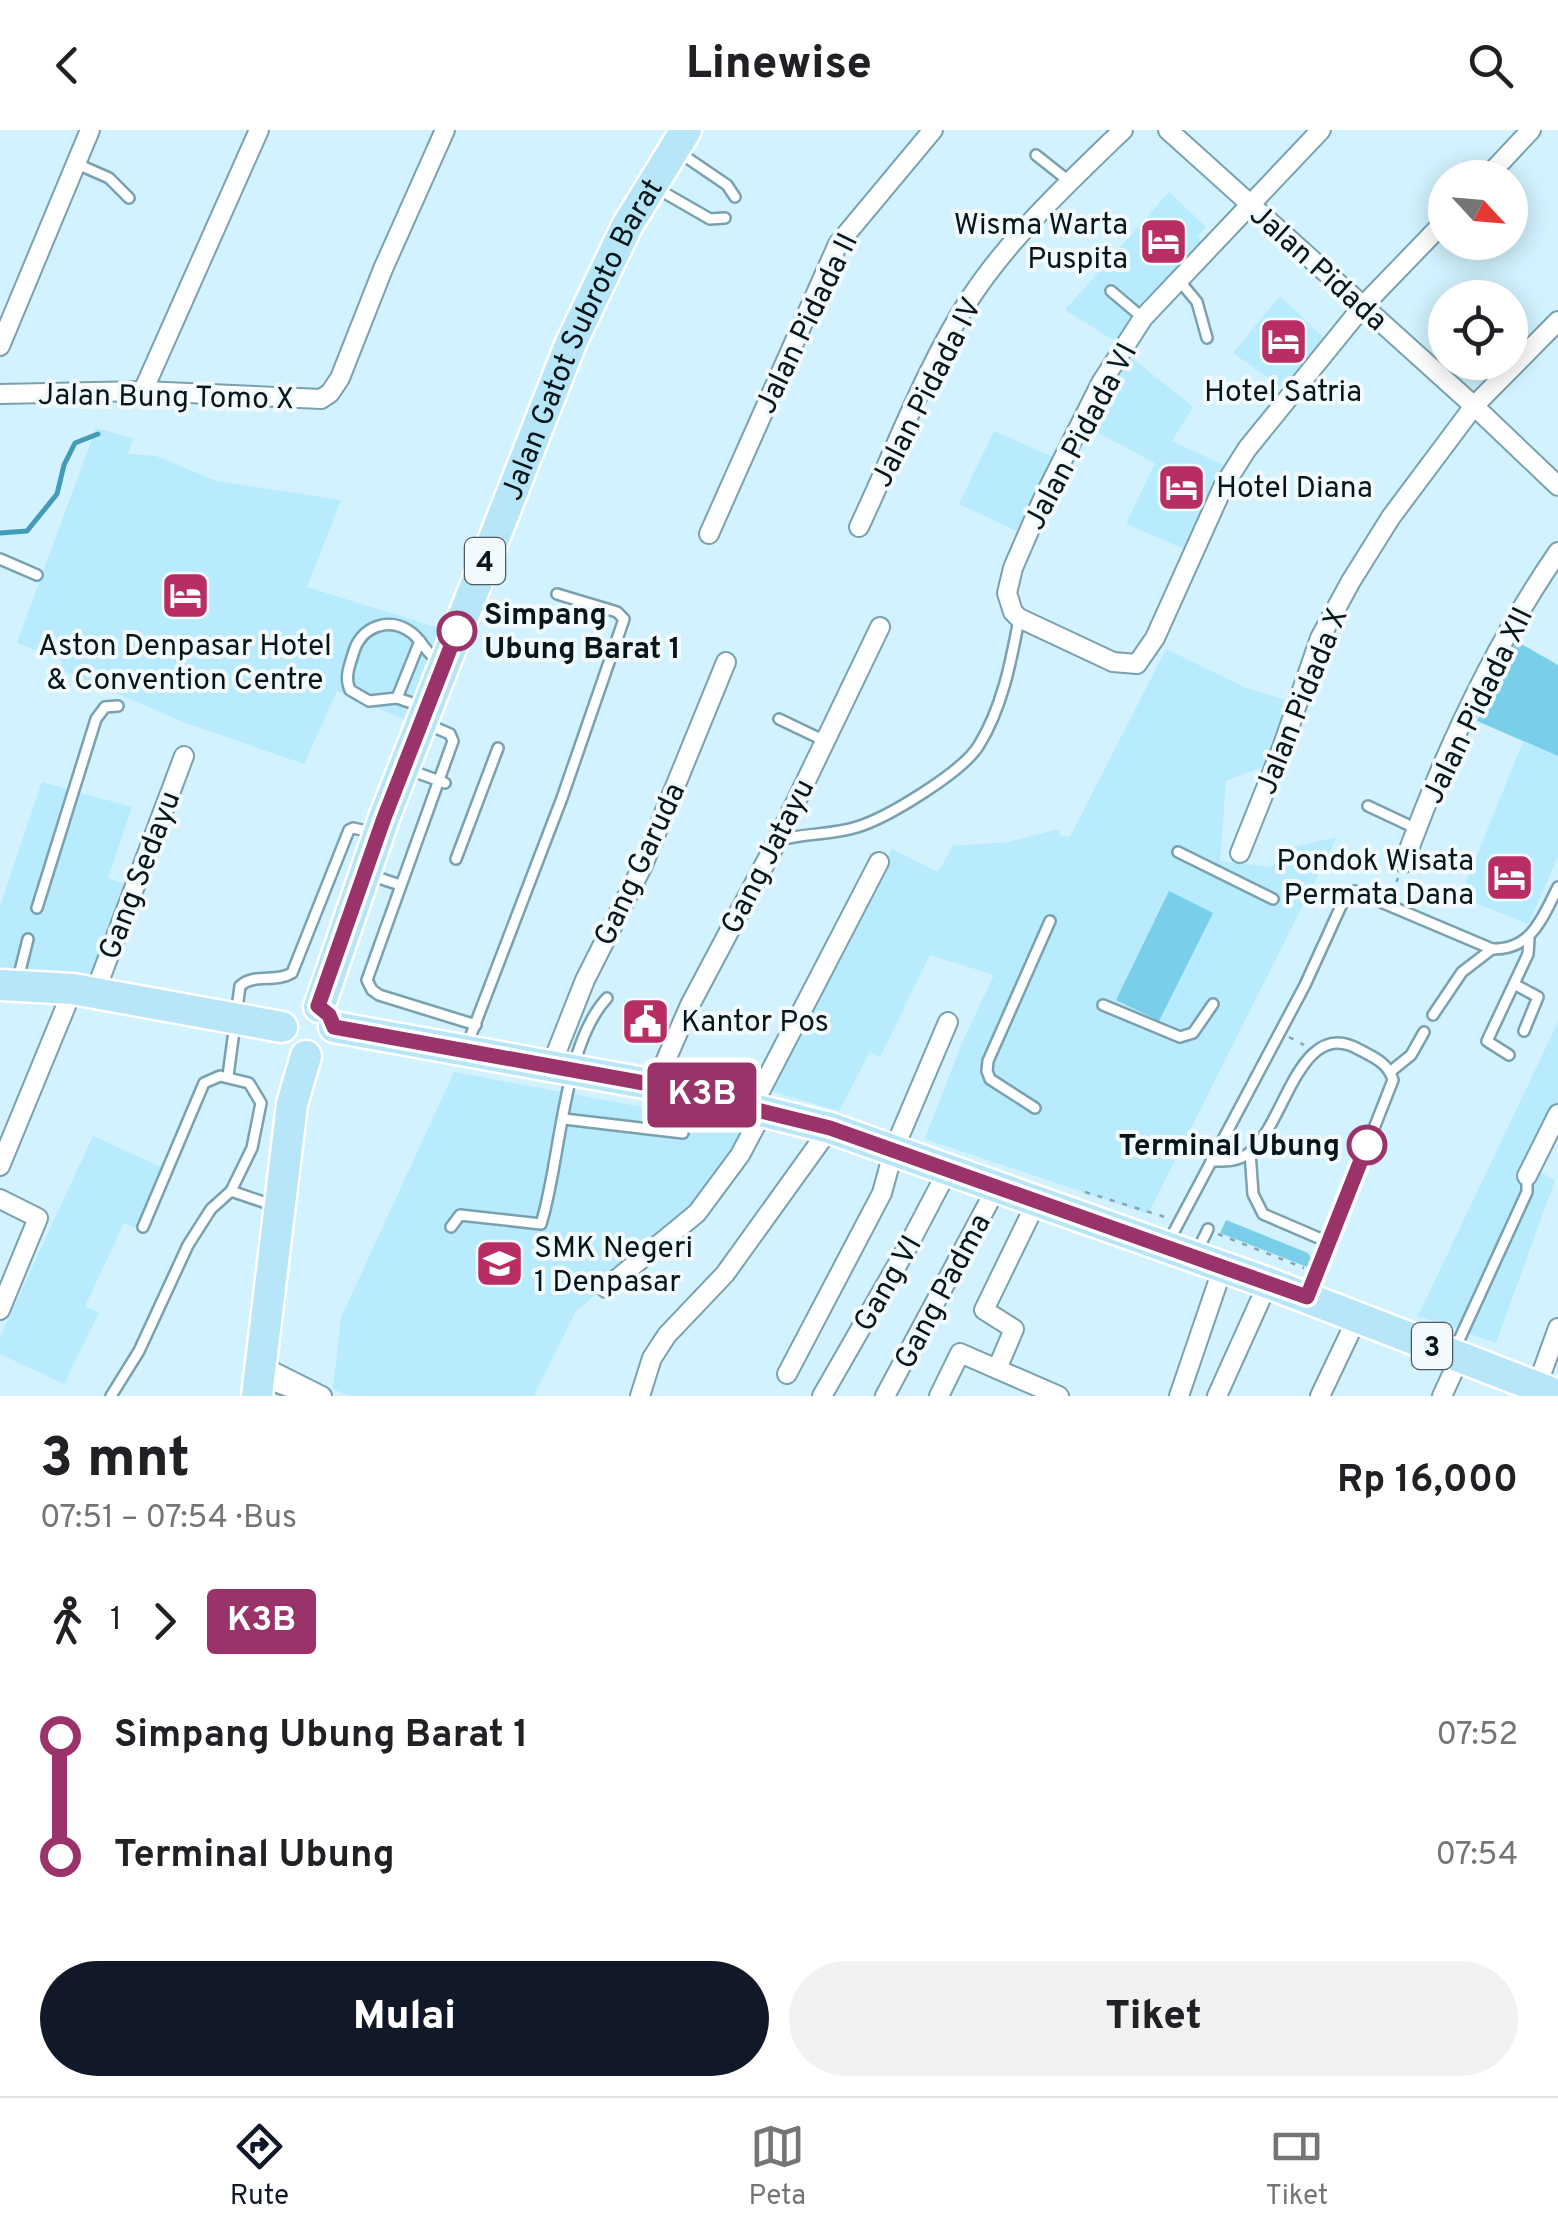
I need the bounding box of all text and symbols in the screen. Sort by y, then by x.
text: Linewise [686,37,872,94]
icon: back [40,38,95,93]
icon: search [1463,38,1518,93]
north arrow [1428,160,1528,260]
map controls [1428,160,1528,380]
street label: Jalan Gatot Subroto Barat [495,173,673,506]
street label: Jalan Pidada [1241,197,1394,340]
place label: Wisma Warta Puspita [954,208,1128,279]
hotel icon: Wisma Warta Puspita [1137,215,1189,267]
street label: Jalan Pidada II [749,228,868,420]
button: locate [1428,280,1528,380]
street label: Jalan Pidada IV [865,292,992,494]
hotel icon: Hotel Satria [1257,316,1309,368]
street label: Jalan Pidada VI [1017,337,1147,537]
place label: Hotel Satria [1204,375,1362,412]
street label: Jalan Bung Tomo X [38,378,294,419]
hotel icon: Hotel Diana [1155,461,1207,513]
place label: Hotel Diana [1216,471,1373,508]
road number: 4 [465,538,505,584]
hotel icon: Aston Denpasar Hotel & Convention Centre [159,570,211,622]
place label: Simpang Ubung Barat 1 [484,598,681,669]
street label: Jalan Pidada XII [1416,602,1543,810]
street label: Jalan Pidada X [1249,603,1357,800]
marker: Simpang Ubung Barat 1 [438,612,476,650]
place label: Aston Denpasar Hotel & Convention Centre [38,629,332,700]
street label: Gang Jatayu [714,773,824,941]
street label: Gang Garuda [587,778,695,952]
street label: Gang Sedayu [92,786,190,965]
place label: Pondok Wisata Permata Dana [1276,844,1474,915]
hotel icon: Pondok Wisata Permata Dana [1483,851,1535,903]
public building icon: Kantor Pos [620,995,672,1047]
place label: Kantor Pos [681,1005,829,1042]
line badge: K3B [644,1062,760,1128]
text: K3B [667,1073,737,1117]
marker: Terminal Ubung [1348,1126,1386,1164]
place label: Terminal Ubung [1118,1129,1340,1166]
street label: Gang Padma [888,1208,1001,1376]
street label: Gang VI [847,1230,931,1339]
place label: SMK Negeri 1 Denpasar [534,1231,693,1302]
school or university icon: SMK Negeri 1 Denpasar [473,1238,525,1290]
road number: 3 [1412,1323,1452,1369]
text: 3 mnt [40,1426,190,1496]
text: Rp 16,000 [1337,1457,1518,1506]
text: 07:51 – 07:54 · Bus [40,1499,297,1539]
icon: walk [40,1594,95,1649]
icon: forward [137,1594,192,1649]
text: K3B [227,1599,296,1643]
text: 1 [110,1601,122,1641]
text: Simpang Ubung Barat 1 [114,1712,528,1761]
text: 07:52 [1436,1716,1518,1756]
text: Terminal Ubung [114,1832,395,1881]
text: 07:54 [1435,1836,1518,1876]
button: Mulai [40,1961,769,2076]
button: Tiket [789,1961,1518,2076]
tab: Rute [230,2119,289,2215]
tab: Peta [748,2119,806,2215]
tab: Tiket [1265,2119,1328,2215]

